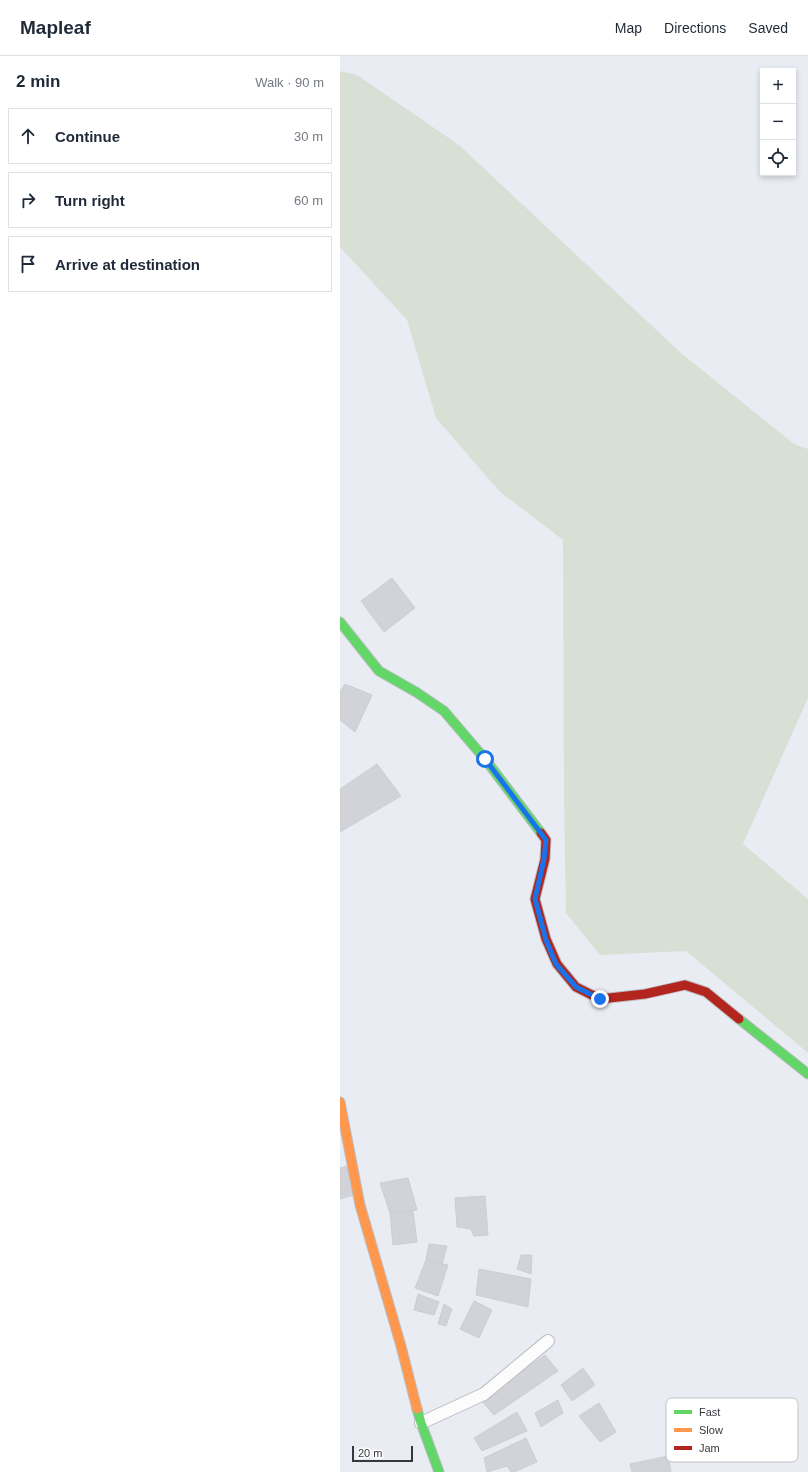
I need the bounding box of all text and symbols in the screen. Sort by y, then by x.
text: Mapleaf [20,17,91,38]
text: Map [615,20,642,36]
text: Directions [664,20,726,36]
text: Saved [748,20,788,36]
map controls [760,68,796,176]
button: + [760,68,796,104]
text: 2 min [16,72,60,91]
text: Walk · 90 m [255,75,324,90]
button: − [760,104,796,140]
icon: ahead [17,125,39,147]
text: Continue [55,128,120,145]
text: 30 m [294,129,323,144]
button: locate [760,140,796,176]
icon: right [17,189,39,211]
text: Turn right [55,192,125,209]
text: 60 m [294,193,323,208]
icon: arrive [17,253,39,275]
text: Arrive at destination [55,256,200,273]
route start [476,750,494,768]
route end [591,990,609,1008]
legend [666,1398,798,1462]
text: Fast [699,1406,720,1418]
text: Slow [699,1424,723,1436]
text: Jam [699,1442,720,1454]
scale bar [352,1444,413,1463]
text: 20 m [358,1447,382,1459]

